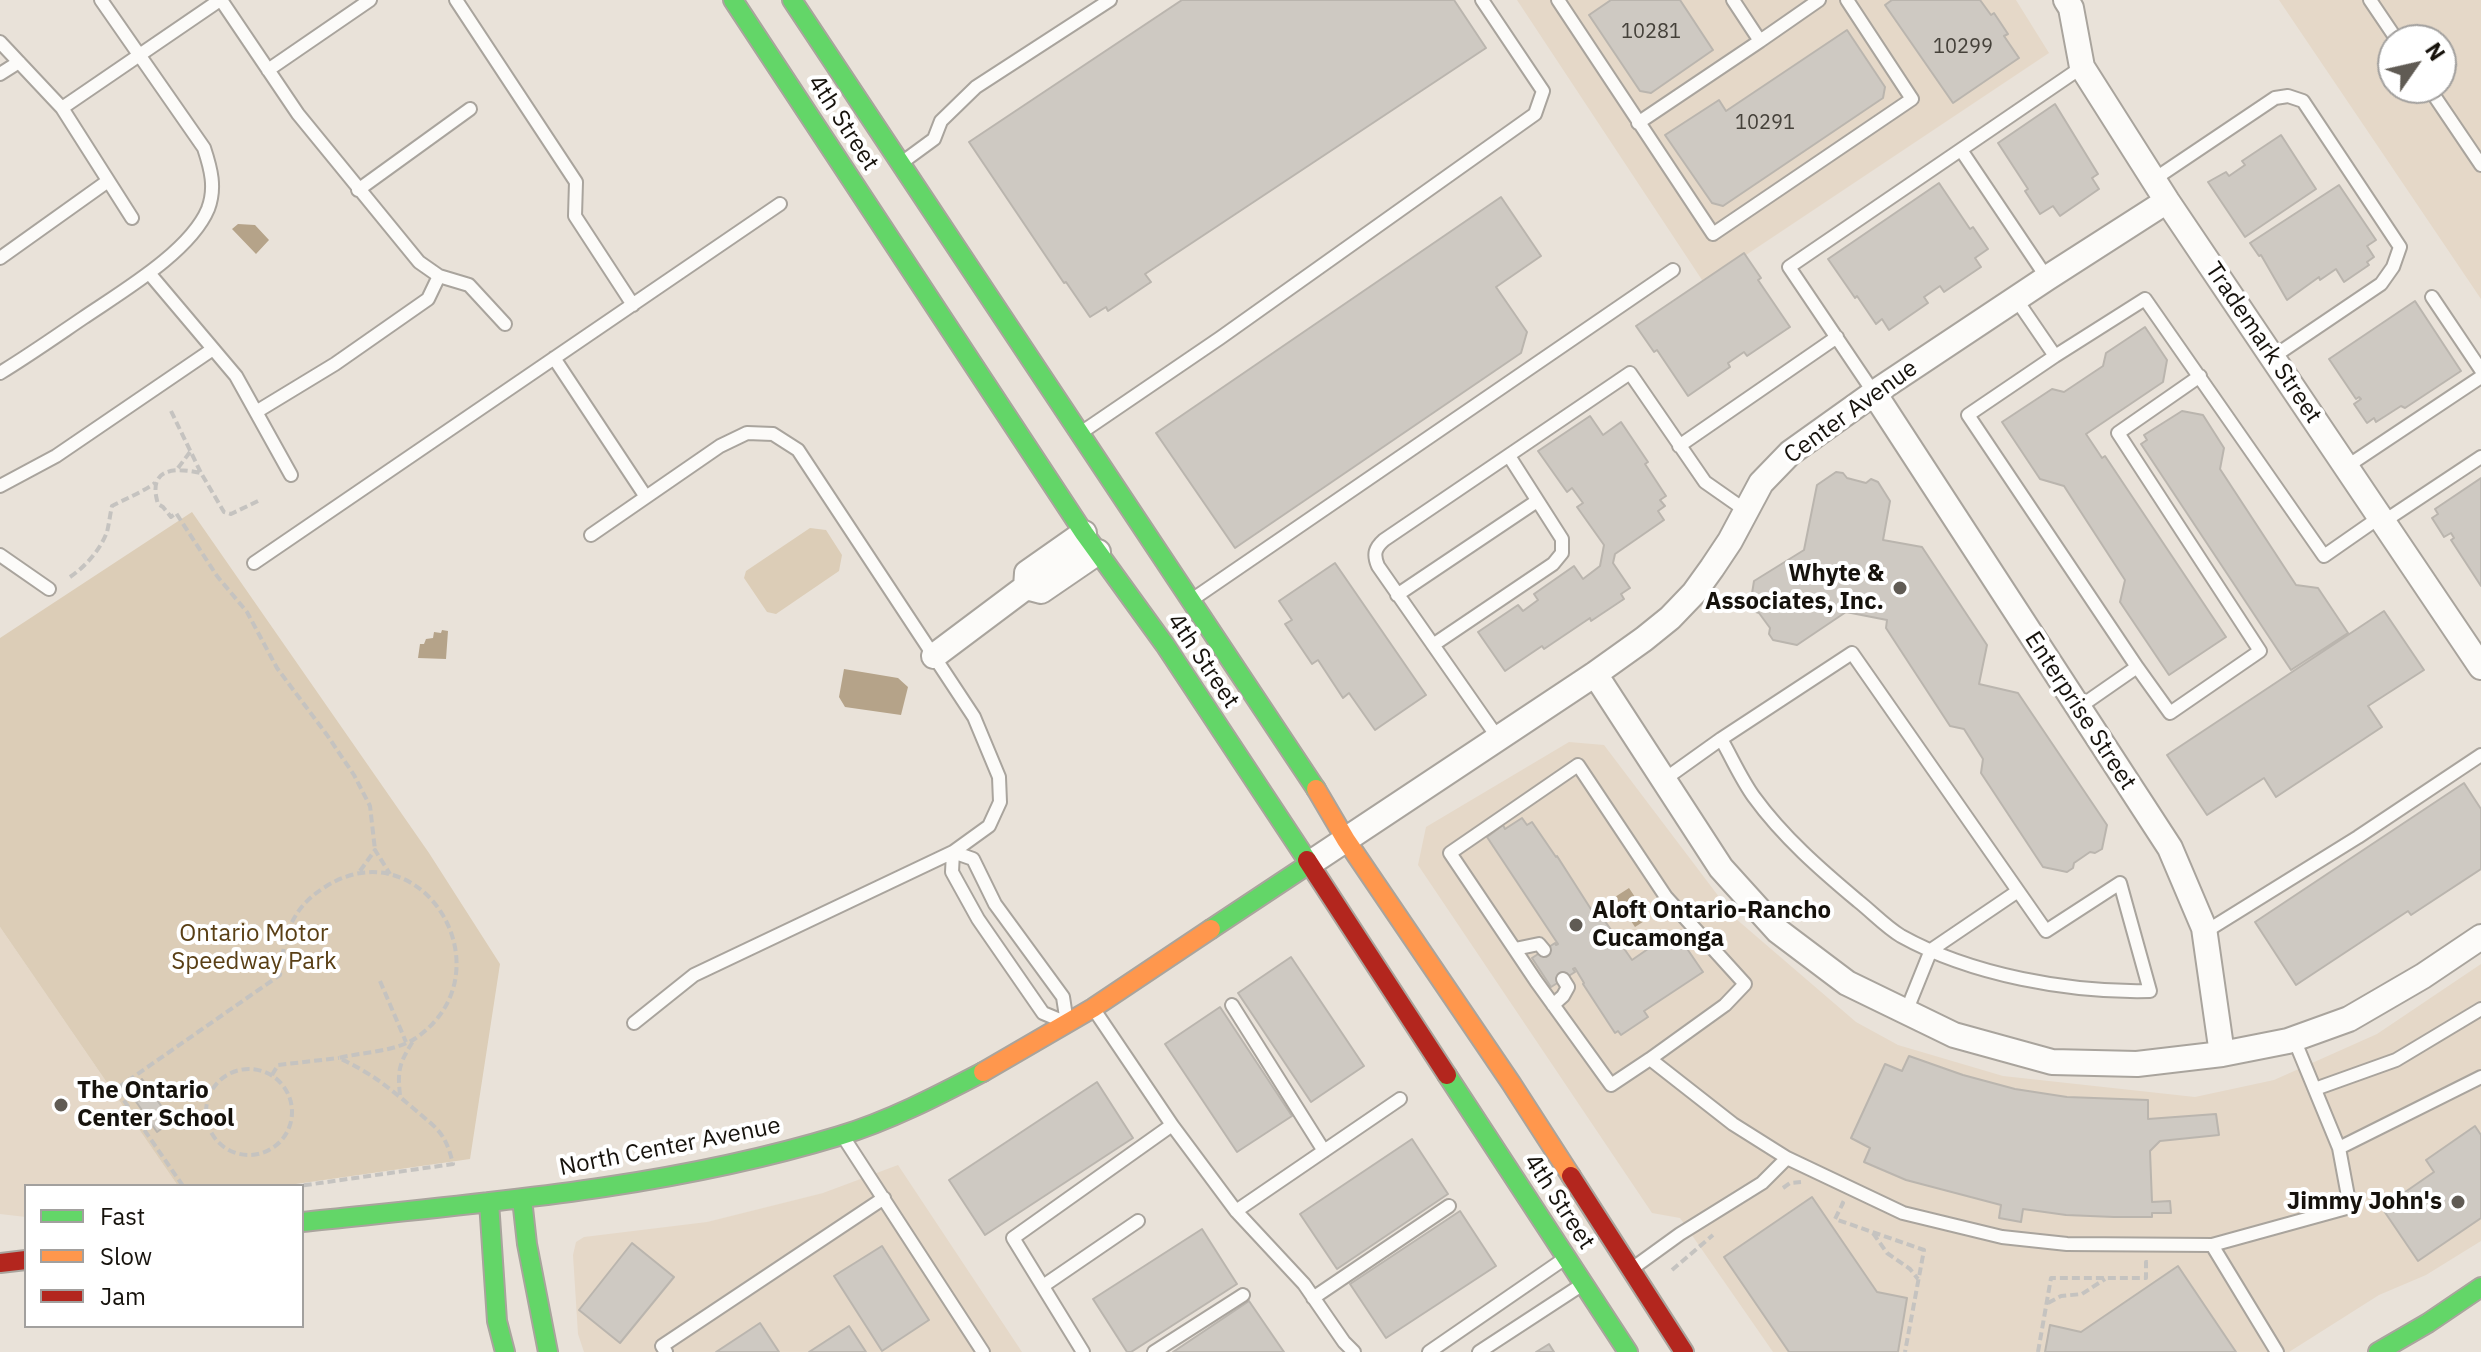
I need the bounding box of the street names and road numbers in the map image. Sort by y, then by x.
street label: 4th Street [802,70,884,176]
street label: Trademark Street [2199,257,2327,429]
street label: Center Avenue [1779,354,1923,470]
street label: 4th Street [1161,608,1245,714]
street label: Enterprise Street [2018,626,2142,796]
street label: North Center Avenue [557,1111,783,1183]
street label: 4th Street [1518,1149,1600,1255]

